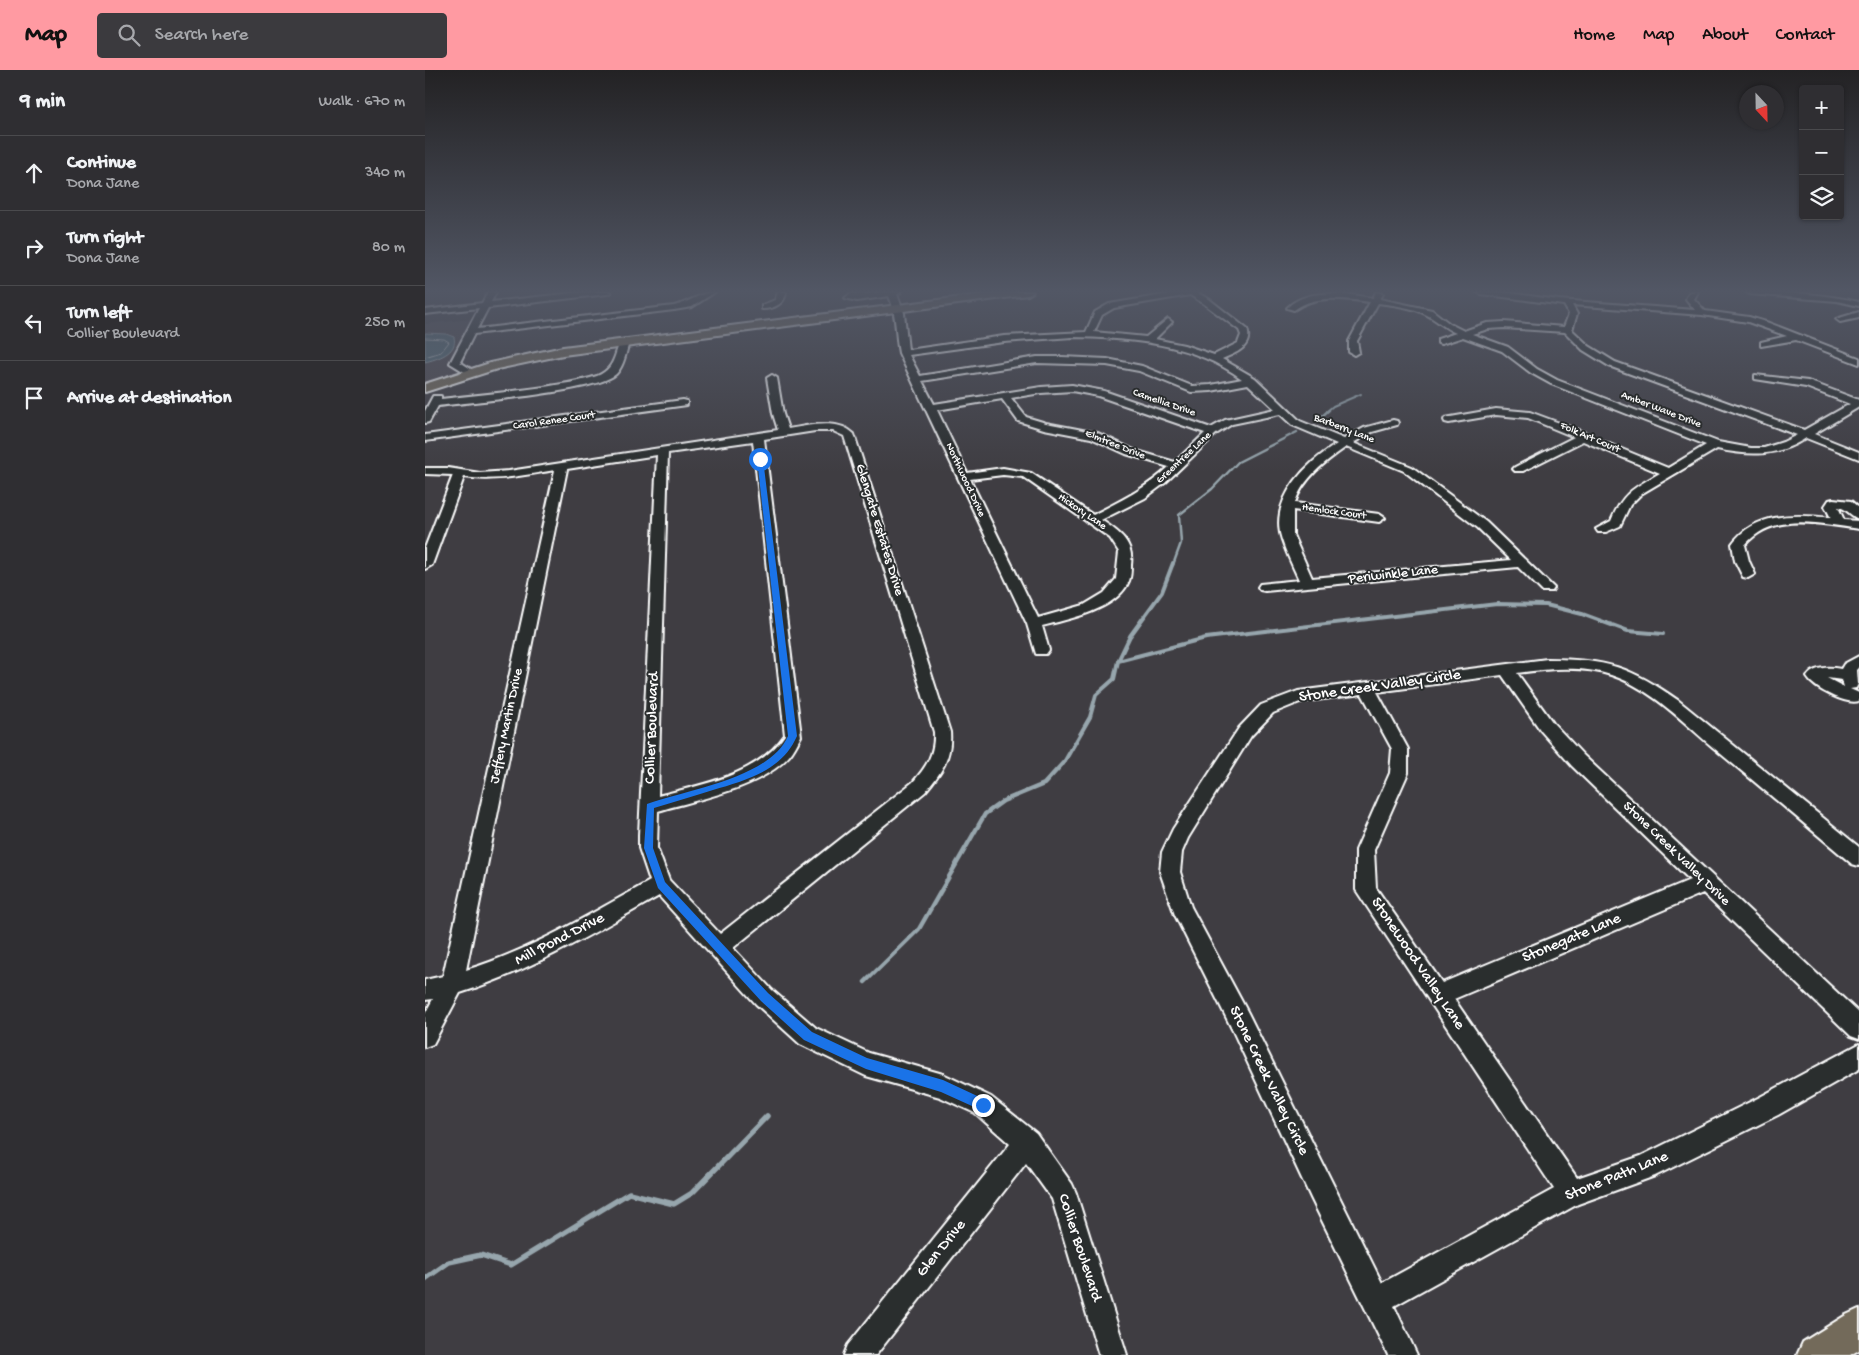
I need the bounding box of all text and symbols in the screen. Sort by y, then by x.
search box [97,13,447,58]
text: Map [25,21,67,50]
icon: search [115,21,143,49]
text: Search here [155,24,248,47]
text: Home [1573,25,1615,46]
text: Map [1643,25,1674,46]
text: About [1702,25,1748,46]
text: Contact [1776,25,1834,46]
north arrow [1739,85,1784,130]
map controls [1799,85,1844,220]
button: + [1799,85,1844,130]
text: 9 min [20,90,65,115]
text: Walk · 670 m [319,93,405,112]
button: − [1799,130,1844,175]
text: Continue [67,152,136,175]
icon: ahead [20,159,48,187]
text: 340 m [365,164,405,183]
text: Dona Jane [67,175,139,194]
button: layers [1799,175,1844,220]
text: Turn right [67,227,143,250]
icon: right [20,234,48,262]
text: 80 m [372,239,405,258]
text: Dona Jane [67,250,139,269]
text: Turn left [67,302,131,325]
icon: left [20,309,48,337]
text: 250 m [365,314,405,333]
text: Collier Boulevard [67,325,179,344]
icon: arrive [20,384,48,412]
text: Arrive at destination [67,387,231,410]
street label: Camellia Drive [1131,387,1197,419]
street label: Amber Wave Drive [1619,389,1703,431]
street label: Carol Renee Court [512,409,597,433]
street label: Barberry Lane [1311,412,1376,446]
street label: Folk Art Court [1557,420,1623,457]
street label: Elmtree Drive [1083,428,1147,463]
street label: Greentree Lane [1154,429,1214,487]
street label: Northwood Drive [943,441,988,519]
route start [749,448,772,471]
street label: Glengate Estates Drive [851,462,907,599]
street label: Hickory Lane [1055,491,1109,533]
street label: Hemlock Court [1301,502,1368,523]
street label: Periwinkle Lane [1346,562,1439,588]
street label: Jeffery Martin Drive [486,666,528,785]
street label: Stone Creek Valley Circle [1298,666,1463,708]
street label: Collier Boulevard [642,670,665,784]
street label: Stone Creek Valley Drive [1619,798,1734,910]
street label: Stonewood Valley Lane [1366,894,1469,1034]
street label: Mill Pond Drive [512,909,609,971]
street label: Stonegate Lane [1520,909,1625,968]
street label: Stone Creek Valley Circle [1224,1003,1313,1159]
route end [972,1094,995,1117]
street label: Stone Path Lane [1563,1147,1672,1206]
street label: Collier Boulevard [1053,1192,1106,1306]
street label: Glen Drive [913,1216,971,1281]

